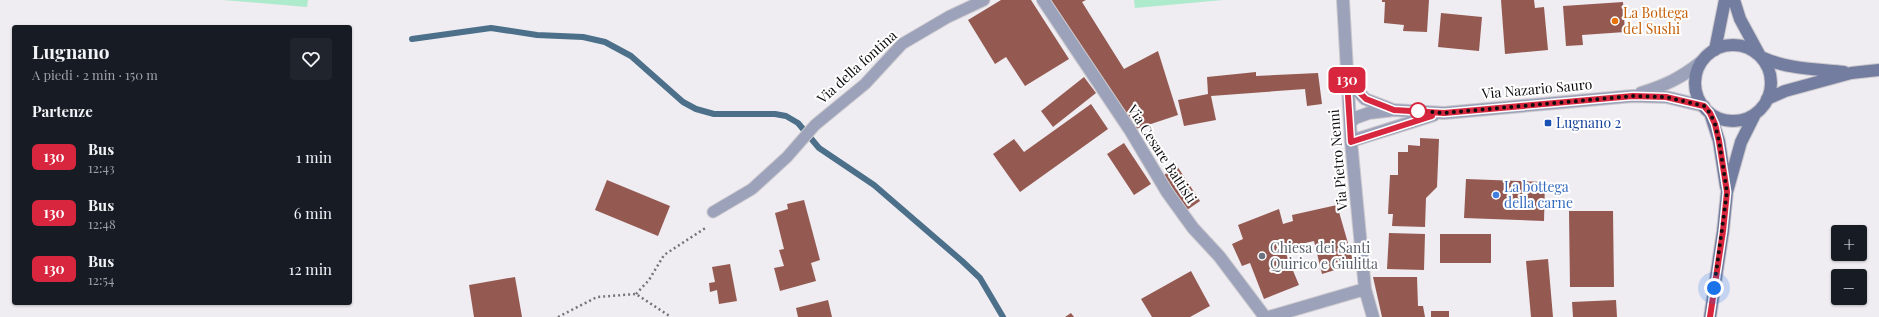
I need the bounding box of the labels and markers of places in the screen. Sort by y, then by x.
place label: La Bottega del Sushi [1623,3,1689,38]
marker: La Bottega del Sushi [1610,16,1620,26]
unlabelled marker [1409,102,1427,120]
place label: Lugnano 2 [1556,113,1622,132]
marker: Lugnano 2 [1543,118,1553,128]
place label: La bottega della carne [1504,177,1573,212]
marker: La bottega della carne [1491,190,1501,200]
place label: Chiesa dei Santi Quirico e Giulitta [1270,238,1378,273]
marker: Chiesa dei Santi Quirico e Giulitta [1257,251,1267,261]

